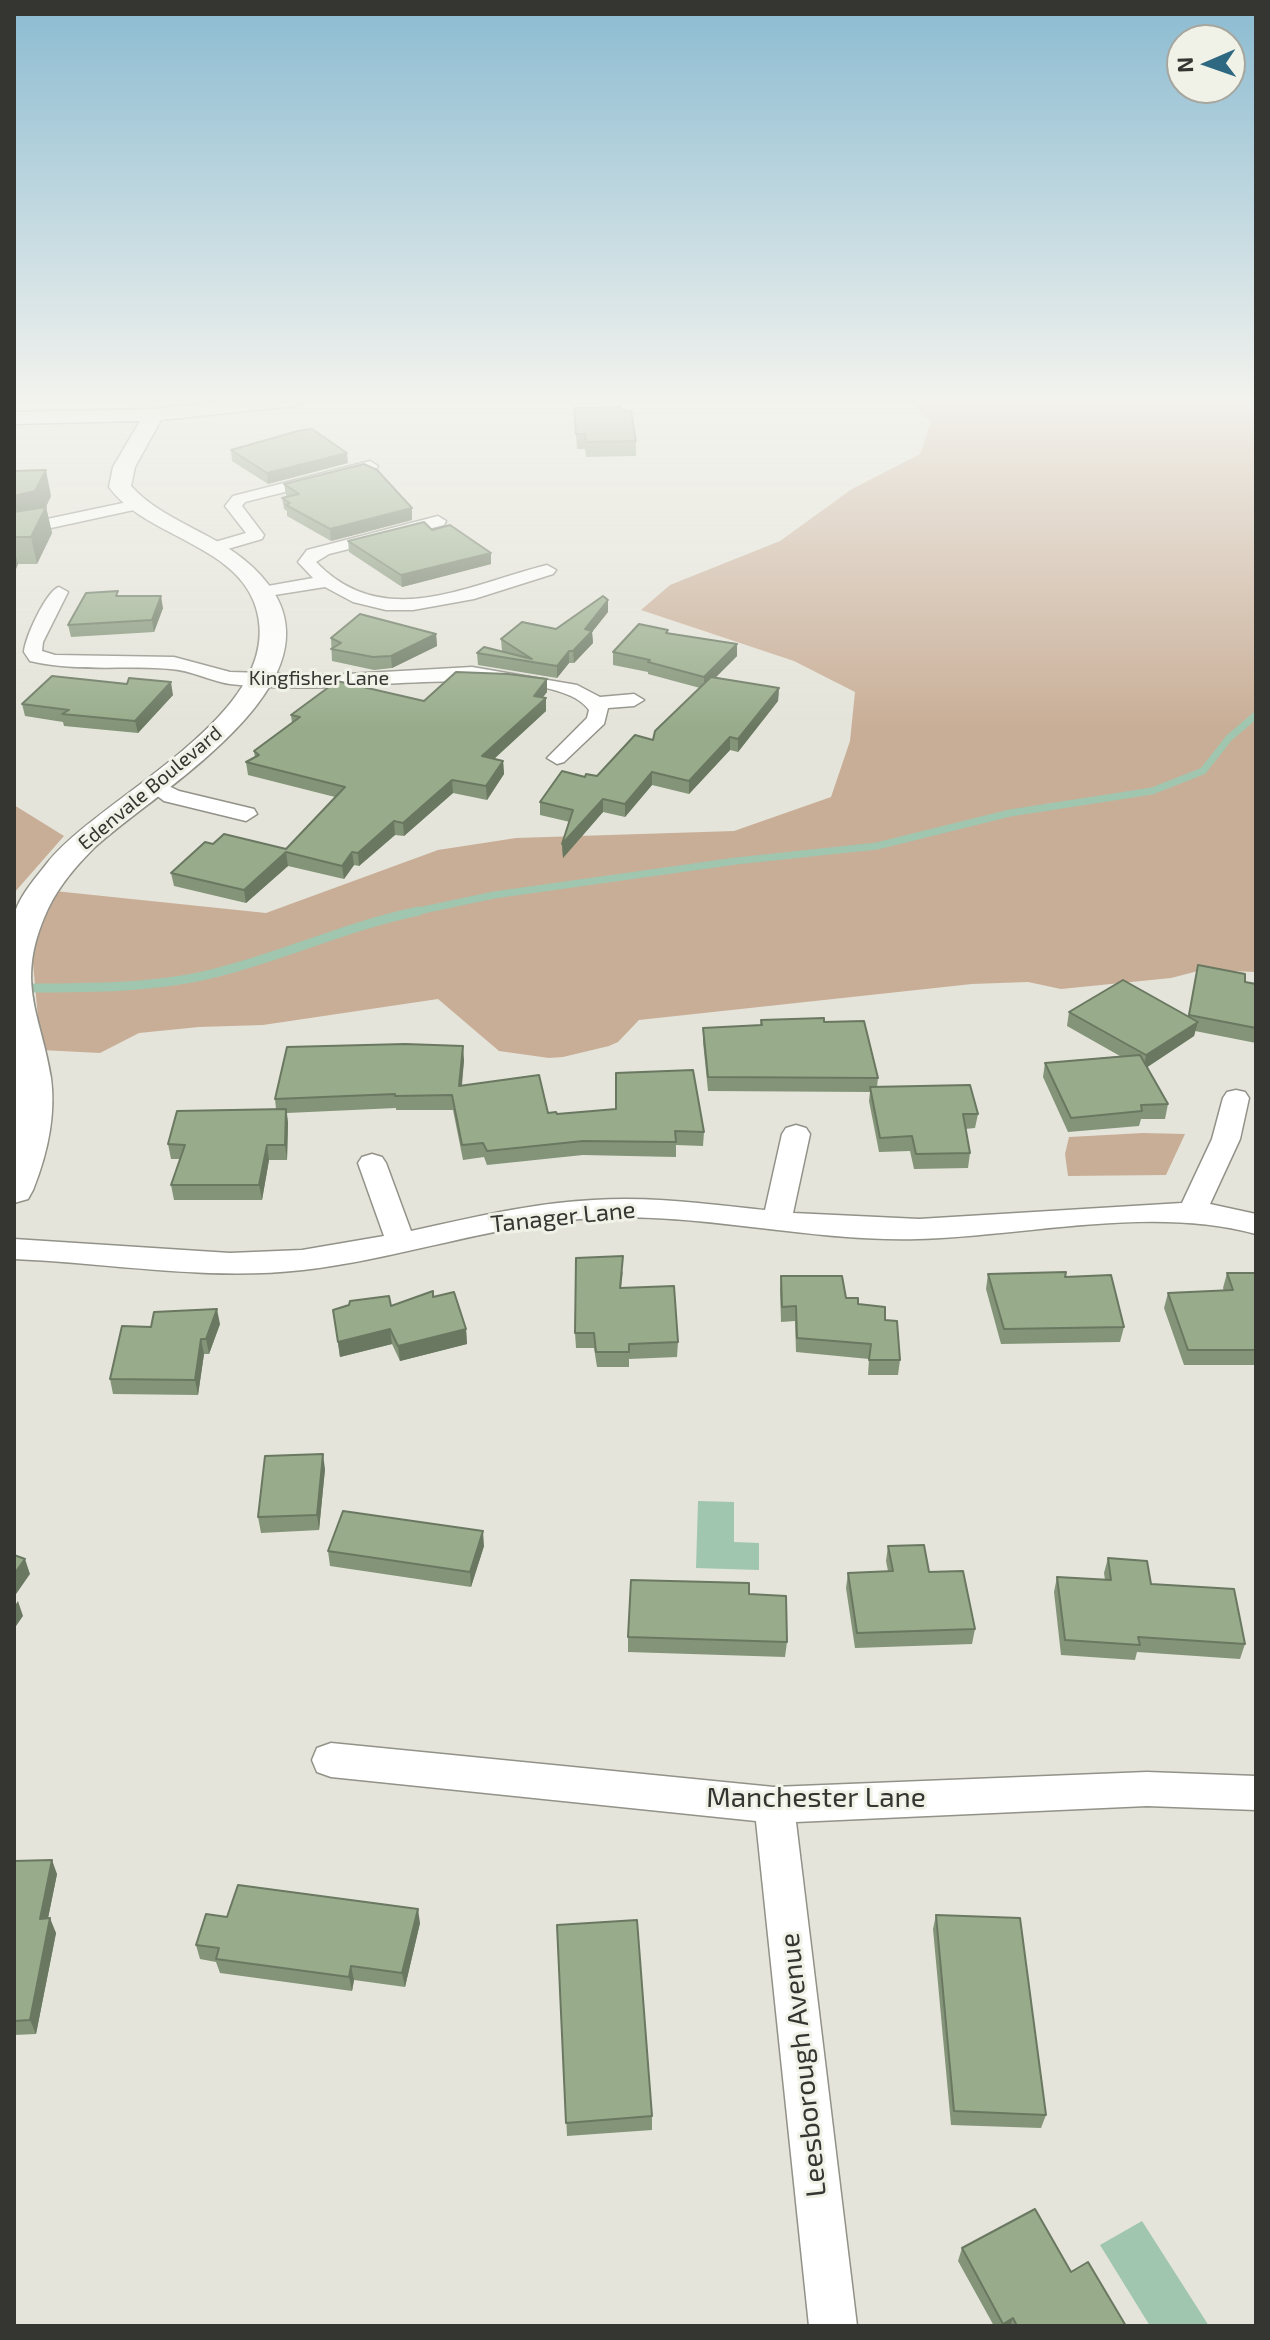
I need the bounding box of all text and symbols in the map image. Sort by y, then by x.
north arrow [1166,24,1246,104]
text: N [1171,56,1197,73]
street label: Kingfisher Lane [249,666,389,690]
street label: Edenvale Boulevard [73,721,227,855]
street label: Tanager Lane [489,1195,637,1239]
street label: Manchester Lane [706,1781,926,1815]
street label: Leesborough Avenue [772,1931,834,2199]

